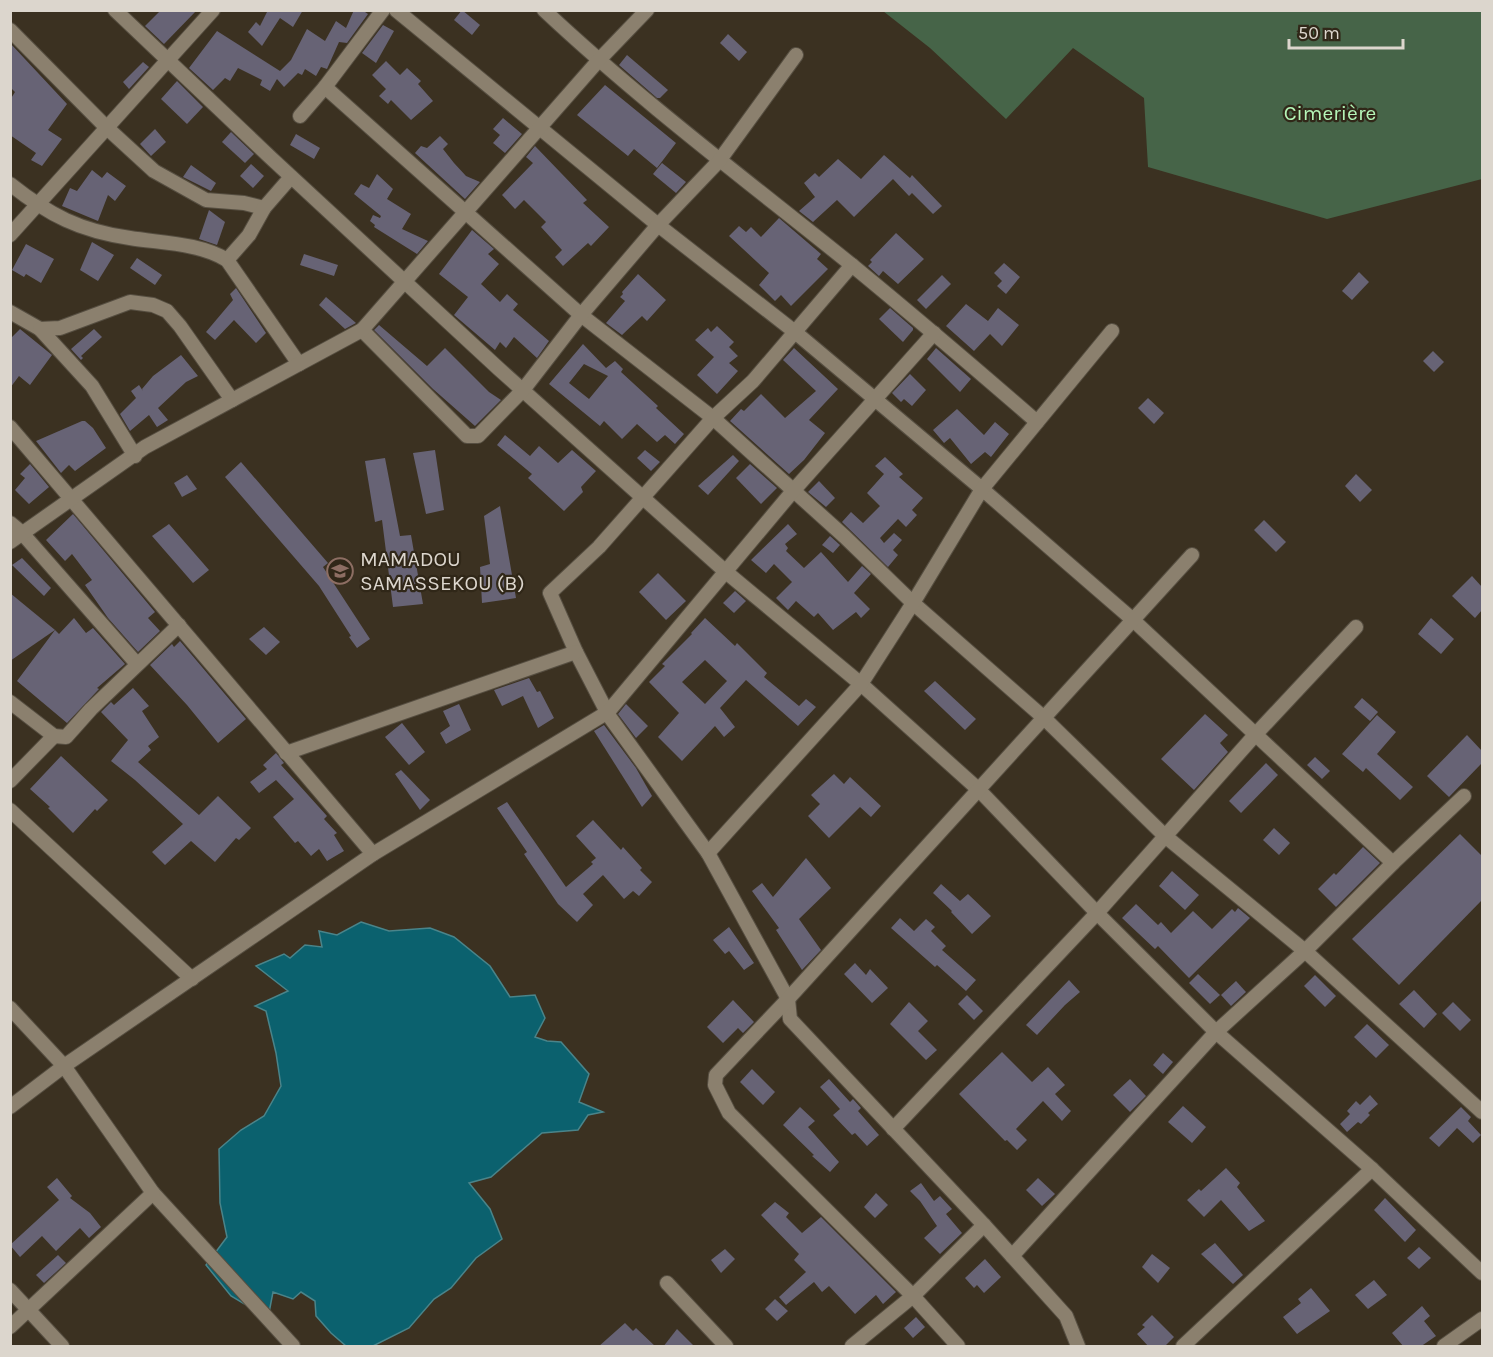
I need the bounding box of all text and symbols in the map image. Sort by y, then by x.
scale bar [1289,12,1403,50]
text: 50 m [1298,22,1340,44]
park label: Cimerière [1284,101,1376,125]
place label: MAMADOU SAMASSEKOU (B) [360,547,525,595]
school or university icon: MAMADOU SAMASSEKOU (B) [325,556,355,586]

